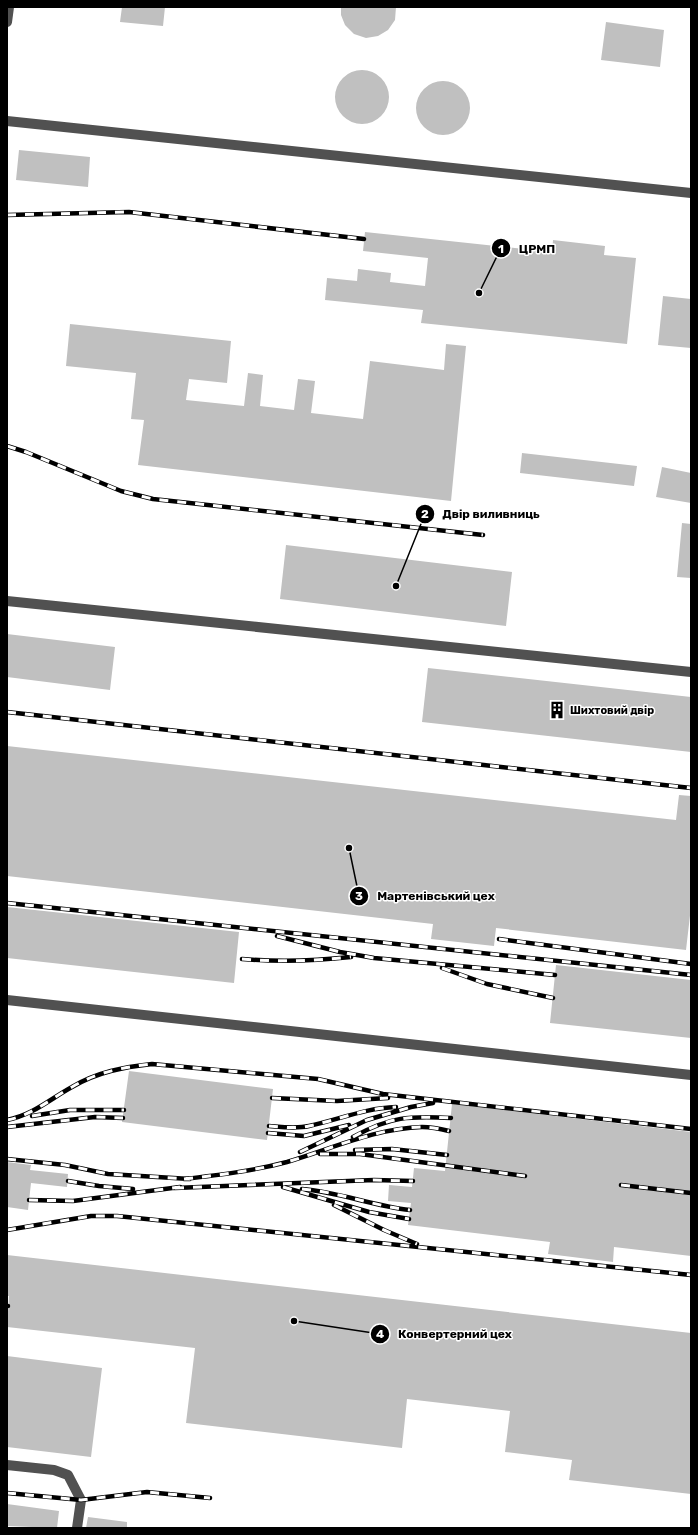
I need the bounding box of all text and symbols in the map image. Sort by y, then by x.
callout: ЦРМП [491,236,564,260]
text: 1 [498,242,504,256]
text: ЦРМП [519,242,555,256]
callout: Двір виливниць [415,502,548,526]
text: 2 [421,507,429,521]
text: Двір виливниць [442,507,540,521]
building icon: Шихтовий двір [547,700,567,720]
place label: Шихтовий двір [570,704,654,717]
callout: Мартенівський цех [349,884,503,908]
text: 3 [355,889,363,903]
text: Мартенівський цех [377,889,495,903]
callout: Конвертерний цех [370,1322,520,1346]
text: 4 [376,1327,384,1341]
text: Конвертерний цех [398,1327,512,1341]

